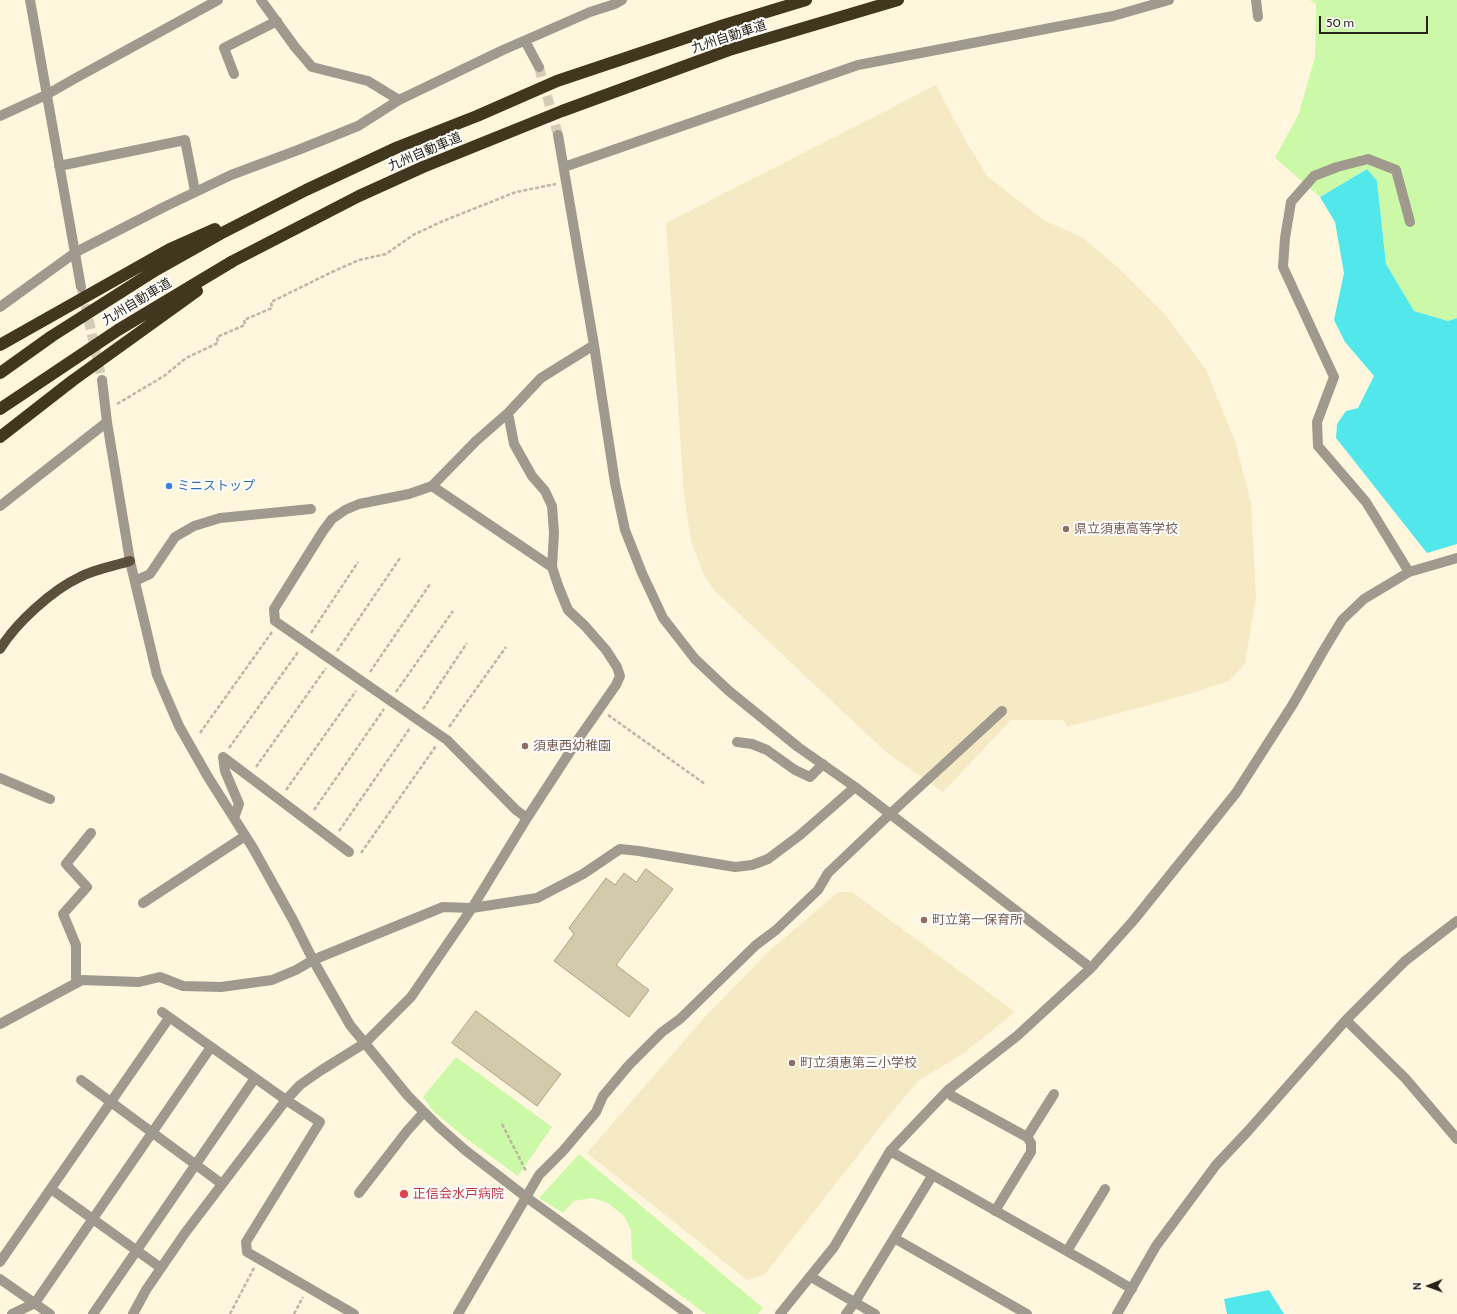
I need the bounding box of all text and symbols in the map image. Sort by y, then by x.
scale bar [1321,8,1430,34]
text: 50 m [1326,15,1354,30]
street label: 九州自動車道 [689,18,769,56]
street label: 九州自動車道 [386,130,464,174]
street label: 九州自動車道 [100,275,174,329]
place label: ミニストップ [177,478,255,494]
marker: ミニストップ [164,481,174,491]
place label: 県立須恵高等学校 [1074,521,1178,537]
marker: 県立須恵高等学校 [1061,524,1071,534]
place label: 須恵西幼稚園 [533,738,611,754]
marker: 須恵西幼稚園 [520,741,530,751]
place label: 町立第一保育所 [932,912,1023,928]
marker: 町立第一保育所 [919,915,929,925]
place label: 町立須恵第三小学校 [800,1055,917,1071]
marker: 町立須恵第三小学校 [787,1058,797,1068]
place label: 正信会水戸病院 [413,1186,504,1202]
marker: 正信会水戸病院 [398,1188,410,1200]
north arrow [1409,1266,1449,1306]
text: N [1410,1282,1424,1290]

